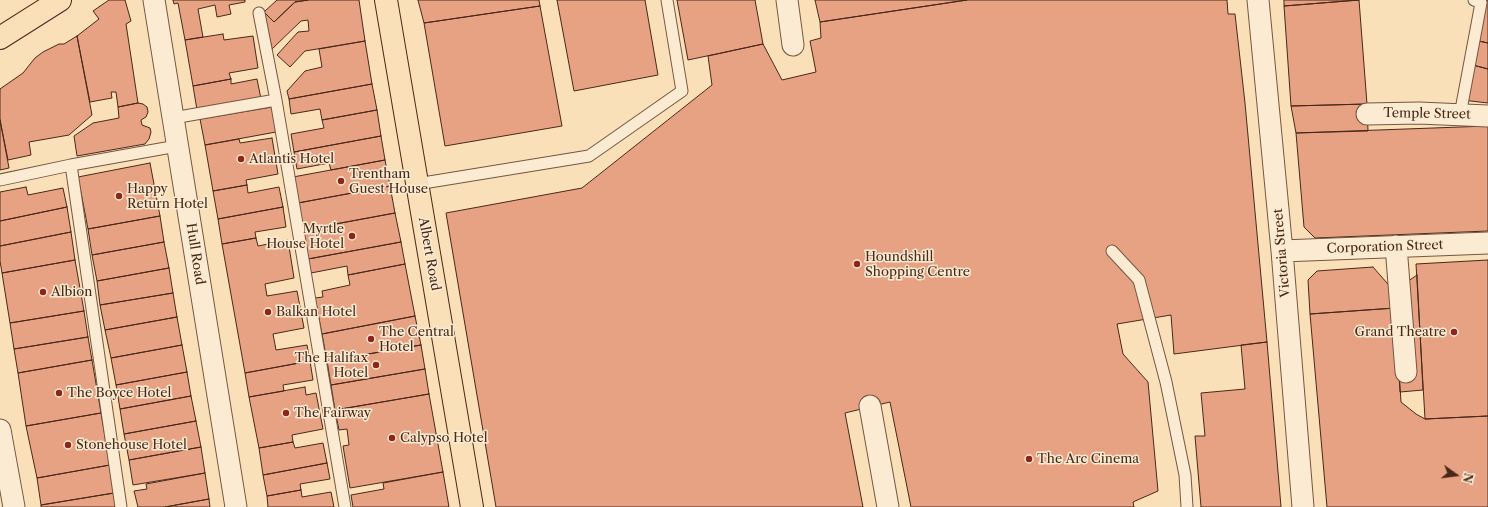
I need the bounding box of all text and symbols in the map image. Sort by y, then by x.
street label: Temple Street [1383,105,1471,123]
place label: Atlantis Hotel [249,151,334,167]
marker: Atlantis Hotel [236,154,246,164]
place label: Trentham Guest House [349,166,428,197]
marker: Trentham Guest House [336,176,346,186]
place label: Happy Return Hotel [127,181,208,212]
marker: Happy Return Hotel [114,191,124,201]
street label: Victoria Street [1270,208,1294,298]
street label: Albert Road [415,216,443,292]
place label: Myrtle House Hotel [266,221,344,252]
street label: Hull Road [182,222,208,286]
marker: Myrtle House Hotel [347,231,357,241]
street label: Corporation Street [1326,237,1444,257]
place label: Houndshill Shopping Centre [865,249,970,280]
marker: Houndshill Shopping Centre [852,259,862,269]
place label: Albion [51,284,92,300]
marker: Albion [38,287,48,297]
place label: Balkan Hotel [276,304,356,320]
marker: Balkan Hotel [263,307,273,317]
place label: The Central Hotel [379,324,454,355]
place label: Grand Theatre [1355,324,1446,340]
marker: Grand Theatre [1449,327,1459,337]
marker: The Central Hotel [366,334,376,344]
place label: The Halifax Hotel [295,350,368,381]
marker: The Halifax Hotel [371,360,381,370]
place label: The Boyce Hotel [67,385,171,401]
marker: The Boyce Hotel [54,388,64,398]
place label: The Fairway [294,405,371,421]
marker: The Fairway [281,408,291,418]
place label: Calypso Hotel [400,430,488,446]
marker: Calypso Hotel [387,433,397,443]
place label: Stonehouse Hotel [76,437,187,453]
marker: Stonehouse Hotel [63,440,73,450]
place label: The Arc Cinema [1037,451,1139,467]
marker: The Arc Cinema [1024,454,1034,464]
north arrow [1436,455,1476,495]
text: N [1460,472,1476,484]

